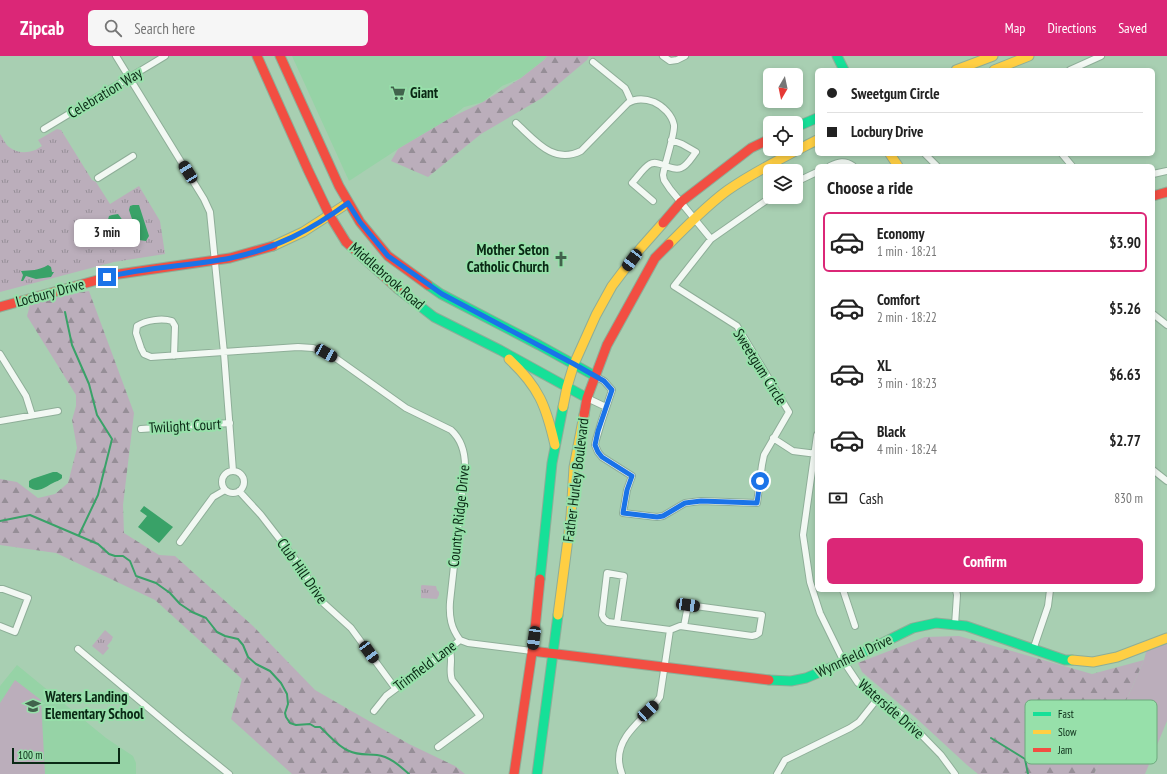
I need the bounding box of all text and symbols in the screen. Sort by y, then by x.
search box [88,10,368,46]
text: Zipcab [20,16,64,40]
icon: search [102,17,124,39]
text: Search here [134,19,195,38]
text: Map [1005,19,1025,37]
text: Directions [1047,19,1096,37]
text: Saved [1118,19,1147,37]
street label: Celebration Way [64,63,146,122]
north arrow [763,68,803,108]
map controls [763,68,803,204]
place label: Giant [410,83,439,102]
supermarket icon: Giant [389,84,407,102]
text: Sweetgum Circle [851,84,940,103]
button: locate [763,116,803,156]
text: Locbury Drive [851,122,923,141]
car [177,159,199,185]
button: layers [763,164,803,204]
text: Choose a ride [827,176,913,199]
callout: 3 min [74,219,140,247]
text: 3 min [94,224,120,241]
icon: car [829,224,865,260]
text: Economy [877,224,925,243]
text: $3.90 [1109,233,1141,252]
street label: Middlebrook Road [346,238,429,313]
place label: Mother Seton Catholic Church [467,240,549,276]
text: 1 min · 18:21 [877,243,937,260]
car [620,247,644,273]
church icon: Mother Seton Catholic Church [552,250,570,268]
route end [98,268,116,286]
street label: Locbury Drive [14,274,86,311]
icon: car [829,290,865,326]
text: Comfort [877,290,920,309]
text: $5.26 [1109,299,1141,318]
text: 2 min · 18:22 [877,309,937,326]
street label: Sweetgum Circle [729,325,791,409]
car [313,342,339,364]
icon: car [829,356,865,392]
text: XL [877,356,891,375]
text: $6.63 [1109,365,1141,384]
text: 3 min · 18:23 [877,375,937,392]
street label: Twilight Court [148,414,222,437]
street label: Father Hurley Boulevard [558,417,593,543]
icon: car [829,422,865,458]
text: Black [877,422,906,441]
text: $2.77 [1109,431,1141,450]
text: 4 min · 18:24 [877,441,937,458]
street label: Country Ridge Drive [444,464,473,568]
route start [751,472,769,490]
icon: cash [827,487,849,509]
text: Cash [859,489,883,508]
text: 830 m [1114,490,1143,507]
street label: Club Hill Drive [273,534,332,607]
button: Confirm [827,538,1143,584]
car [675,597,701,613]
car [526,625,542,651]
street label: Wynnfield Drive [813,630,895,681]
street label: Trimfield Lane [390,636,460,695]
car [357,639,381,665]
street label: Waterside Drive [854,675,928,742]
place label: Waters Landing Elementary School [44,687,144,723]
school or university icon: Waters Landing Elementary School [24,697,42,715]
car [635,698,661,724]
legend [1025,700,1157,764]
text: Fast [1058,707,1074,721]
text: Slow [1058,725,1077,739]
text: Jam [1057,743,1072,757]
scale bar [12,746,120,765]
text: 100 m [18,748,42,762]

